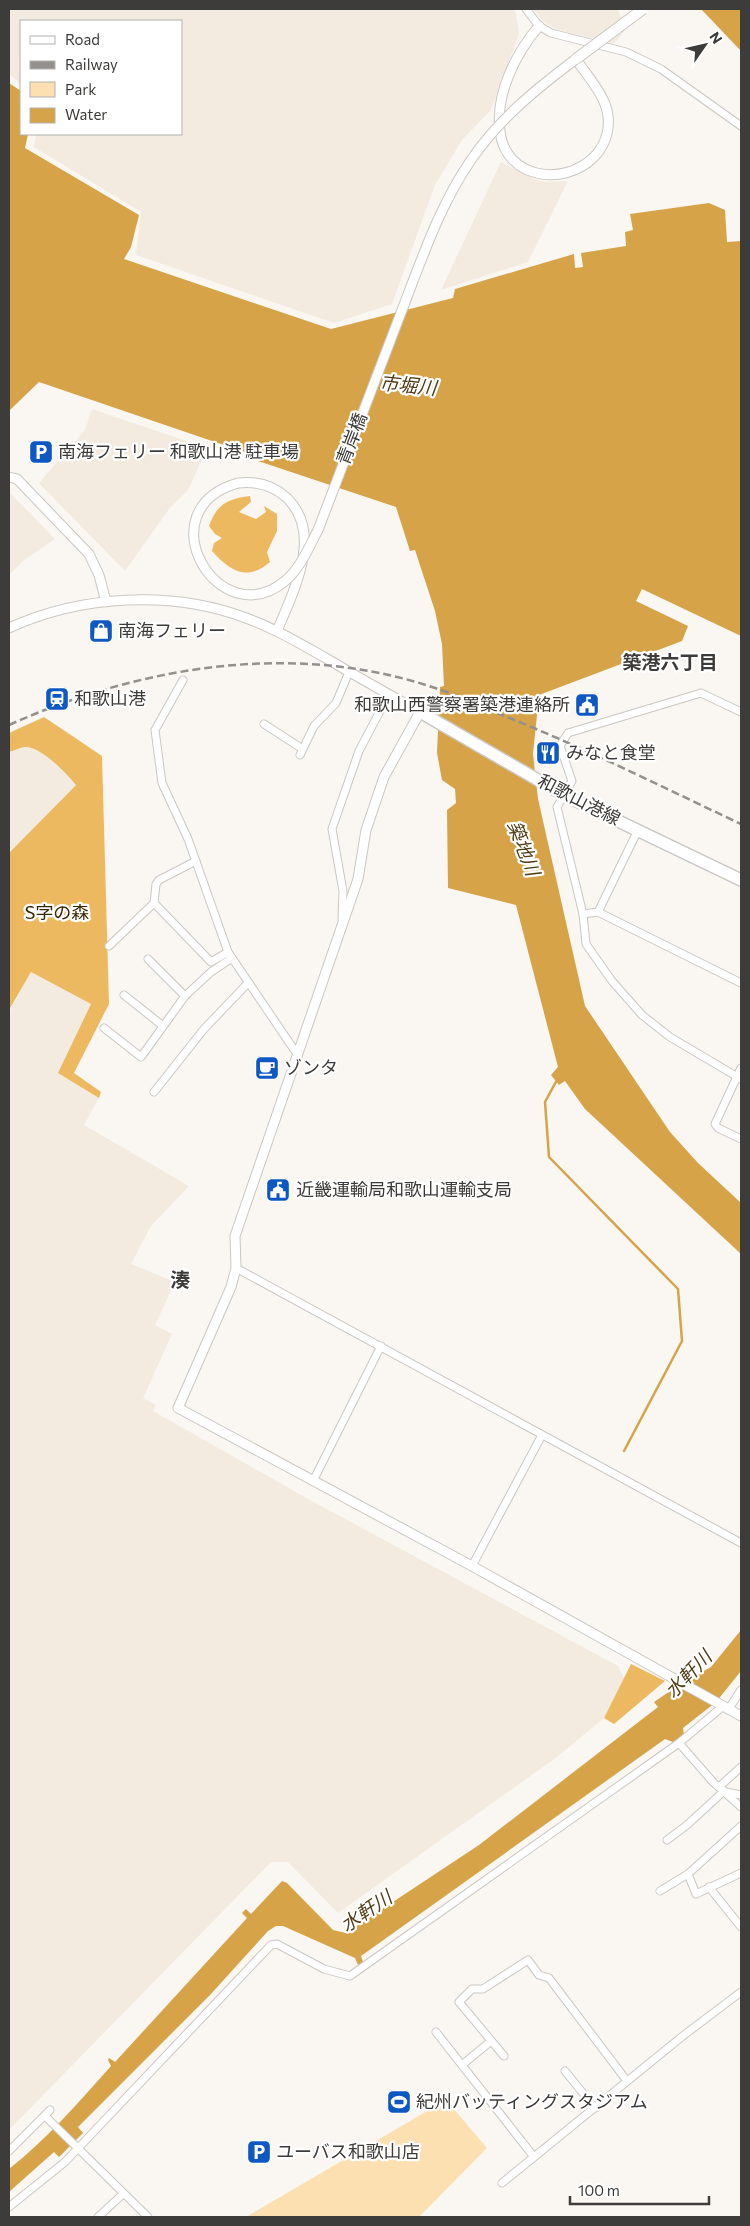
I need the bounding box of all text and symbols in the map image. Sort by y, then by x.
legend [20,20,182,135]
north arrow [680,20,730,70]
text: N [706,28,726,47]
text: Road [65,30,100,48]
text: Railway [65,55,118,73]
text: Park [65,80,96,98]
text: Water [65,105,107,123]
water label: 市堀川 [378,370,440,399]
street label: 青岸橋 [331,409,371,468]
parking icon: 南海フェリー 和歌山港 駐車場 [28,439,54,465]
place label: 南海フェリー 和歌山港 駐車場 [58,440,299,462]
shop icon: 南海フェリー [88,618,114,644]
place label: 南海フェリー [118,619,226,641]
district label: 築港六丁目 [622,650,718,673]
station icon: 和歌山港 [44,686,70,712]
place label: 和歌山港 [74,687,146,709]
public building icon: 和歌山西警察署築港連絡所 [574,692,600,718]
place label: 和歌山西警察署築港連絡所 [354,693,570,715]
restaurant icon: みなと食堂 [535,740,561,766]
place label: みなと食堂 [566,741,656,763]
street label: 和歌山港線 [534,769,625,829]
water label: 築地川 [504,817,546,880]
park label: S字の森 [25,901,89,923]
cafe icon: ゾンタ [254,1055,280,1081]
place label: ゾンタ [284,1056,338,1078]
public building icon: 近畿運輸局和歌山運輸支局 [265,1177,291,1203]
place label: 近畿運輸局和歌山運輸支局 [296,1178,512,1200]
district label: 湊 [170,1267,190,1291]
water label: 水軒川 [660,1644,717,1702]
water label: 水軒川 [336,1884,397,1936]
sports icon: 紀州バッティングスタジアム [386,2089,412,2115]
place label: 紀州バッティングスタジアム [416,2090,648,2112]
parking icon: ユーバス和歌山店 [246,2139,272,2165]
place label: ユーバス和歌山店 [276,2140,420,2162]
scale bar [570,2174,709,2206]
text: 100 m [578,2181,620,2199]

